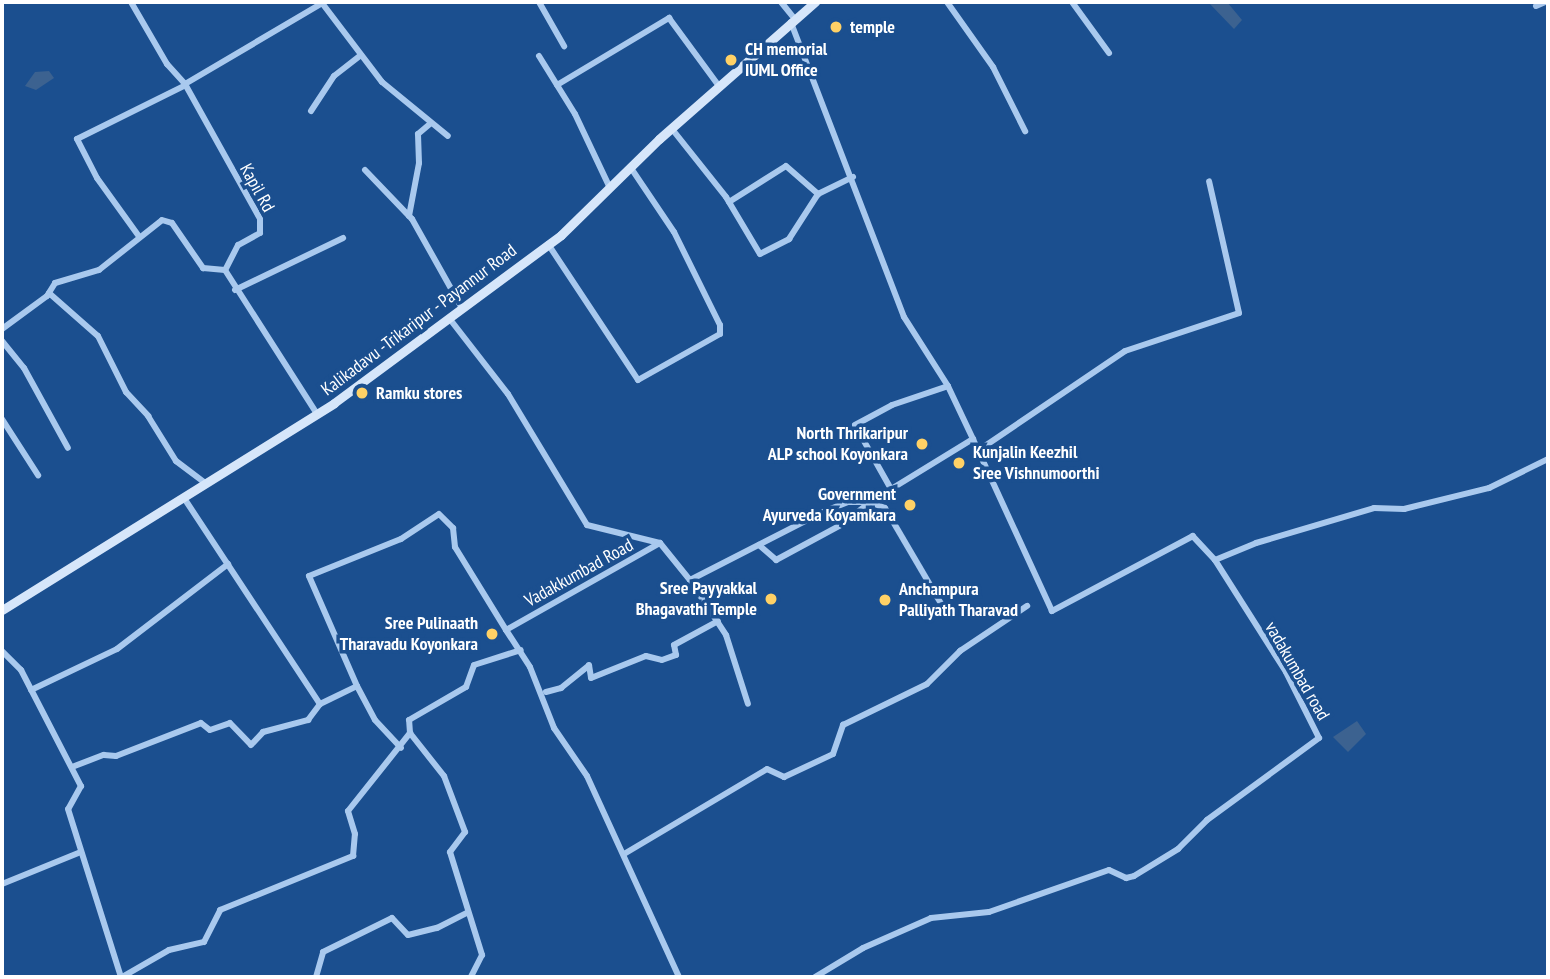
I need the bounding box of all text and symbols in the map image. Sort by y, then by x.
place label: temple [850,16,895,38]
marker: temple [828,19,844,35]
place label: CH memorial IUML Office [745,39,827,82]
marker: CH memorial IUML Office [723,52,739,68]
street label: Kapil Rd [235,160,279,216]
street label: Kalikadavu -Trikaripur - Payannur Road [317,239,521,401]
place label: Ramku stores [376,382,462,404]
marker: Ramku stores [354,385,370,401]
place label: North Thrikaripur ALP school Koyonkara [767,423,908,466]
marker: North Thrikaripur ALP school Koyonkara [914,436,930,452]
place label: Kunjalin Keezhil Sree Vishnumoorthi [973,442,1100,484]
marker: Kunjalin Keezhil Sree Vishnumoorthi [951,455,967,471]
place label: Government Ayurveda Koyamkara [763,484,896,526]
marker: Government Ayurveda Koyamkara [902,497,918,513]
street label: Vadakkumbad Road [521,534,637,612]
place label: Sree Payyakkal Bhagavathi Temple [635,578,757,620]
place label: Anchampura Palliyath Tharavad [899,579,1018,622]
marker: Sree Payyakkal Bhagavathi Temple [763,591,779,607]
marker: Anchampura Palliyath Tharavad [877,592,893,608]
place label: Sree Pulinaath Tharavadu Koyonkara [340,613,478,656]
street label: vadakumbad road [1260,618,1334,724]
marker: Sree Pulinaath Tharavadu Koyonkara [484,626,500,642]

